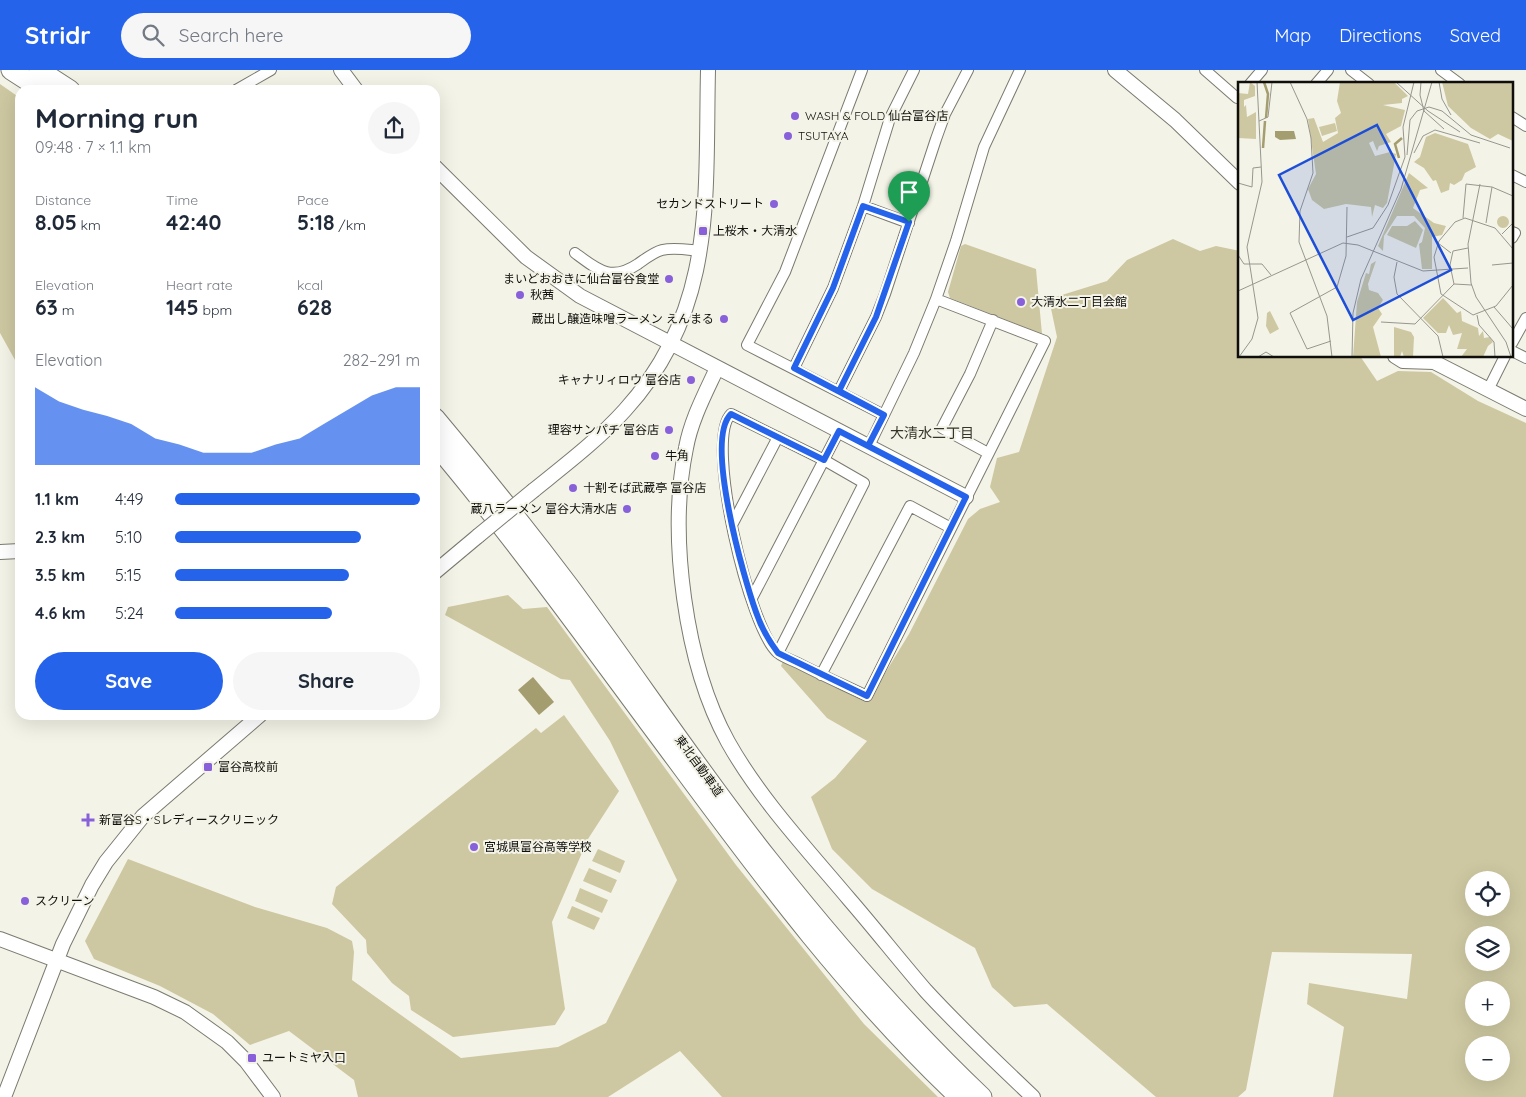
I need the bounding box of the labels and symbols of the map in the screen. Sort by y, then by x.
inset map [1238,82,1514,358]
place label: WASH & FOLD 仙台富谷店 [805,108,948,123]
marker: WASH & FOLD 仙台富谷店 [789,110,801,122]
place label: TSUTAYA [798,128,849,143]
marker: TSUTAYA [782,130,794,142]
pin [888,171,930,222]
place label: セカンドストリート [656,196,764,211]
marker: セカンドストリート [768,198,780,210]
place label: 上桜木・大清水 [713,223,797,238]
marker: 上桜木・大清水 [697,225,709,237]
place label: まいどおおきに仙台富谷食堂 [503,271,659,286]
marker: まいどおおきに仙台富谷食堂 [663,273,675,285]
place label: 秋茜 [530,287,554,302]
marker: 秋茜 [514,289,526,301]
place label: 大清水二丁目会館 [1031,294,1127,309]
marker: 大清水二丁目会館 [1015,296,1027,308]
place label: 蔵出し醸造味噌ラーメン えんまる [531,311,714,326]
marker: 蔵出し醸造味噌ラーメン えんまる [718,313,730,325]
place label: キャナリィロウ 富谷店 [558,372,681,387]
marker: キャナリィロウ 富谷店 [685,374,697,386]
place label: 理容サンパチ 富谷店 [548,422,659,437]
marker: 理容サンパチ 富谷店 [663,424,675,436]
district label: 大清水二丁目 [890,424,974,442]
place label: 牛角 [665,448,689,463]
marker: 牛角 [649,450,661,462]
place label: 十割そば武蔵亭 富谷店 [583,480,706,495]
marker: 十割そば武蔵亭 富谷店 [567,482,579,494]
place label: 蔵八ラーメン 富谷大清水店 [470,501,617,516]
marker: 蔵八ラーメン 富谷大清水店 [621,503,633,515]
street label: 東北自動車道 [672,732,727,799]
place label: 富谷高校前 [218,759,278,774]
marker: 富谷高校前 [202,761,214,773]
place label: 新富谷S・Sレディースクリニック [99,812,279,827]
marker: 新富谷S・Sレディースクリニック [81,813,95,827]
place label: 宮城県富谷高等学校 [484,839,592,854]
marker: 宮城県富谷高等学校 [468,841,480,853]
place label: スクリーン [35,893,94,908]
marker: スクリーン [19,895,31,907]
place label: ユートミヤ入口 [262,1050,346,1065]
marker: ユートミヤ入口 [246,1052,258,1064]

